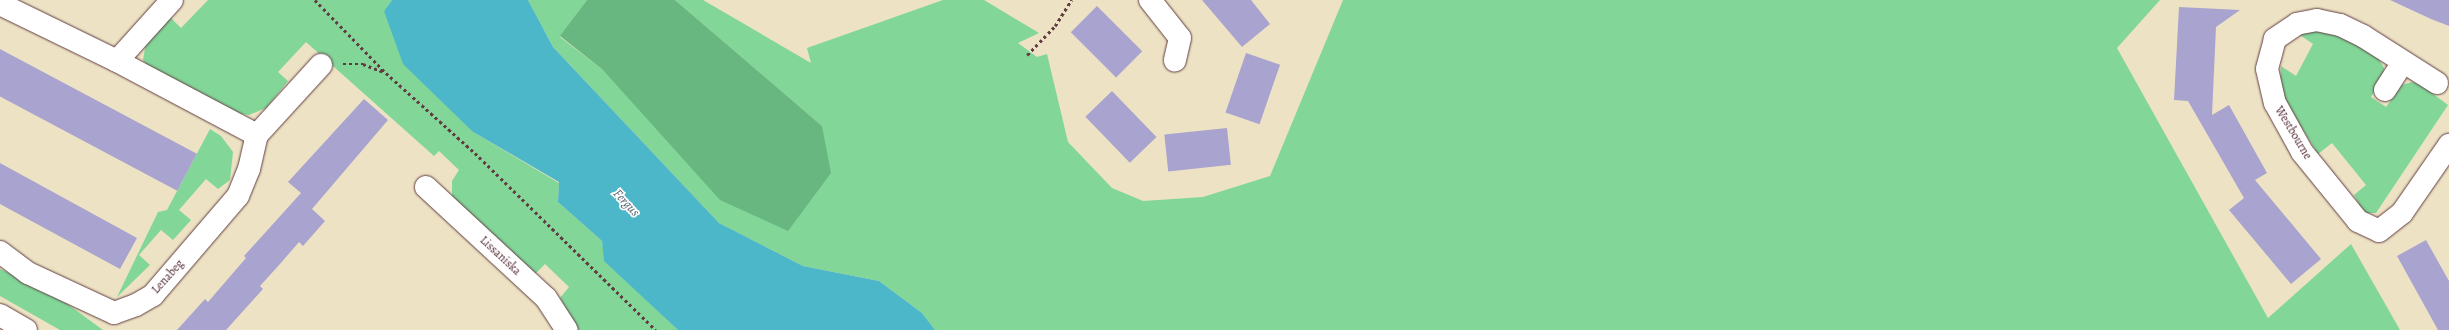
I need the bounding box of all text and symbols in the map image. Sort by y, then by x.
street label: Westbourne [2271,104,2315,162]
water label: Fergus [610,186,642,220]
street label: Lissaniska [477,233,523,279]
street label: Lenabeg [149,257,187,297]

